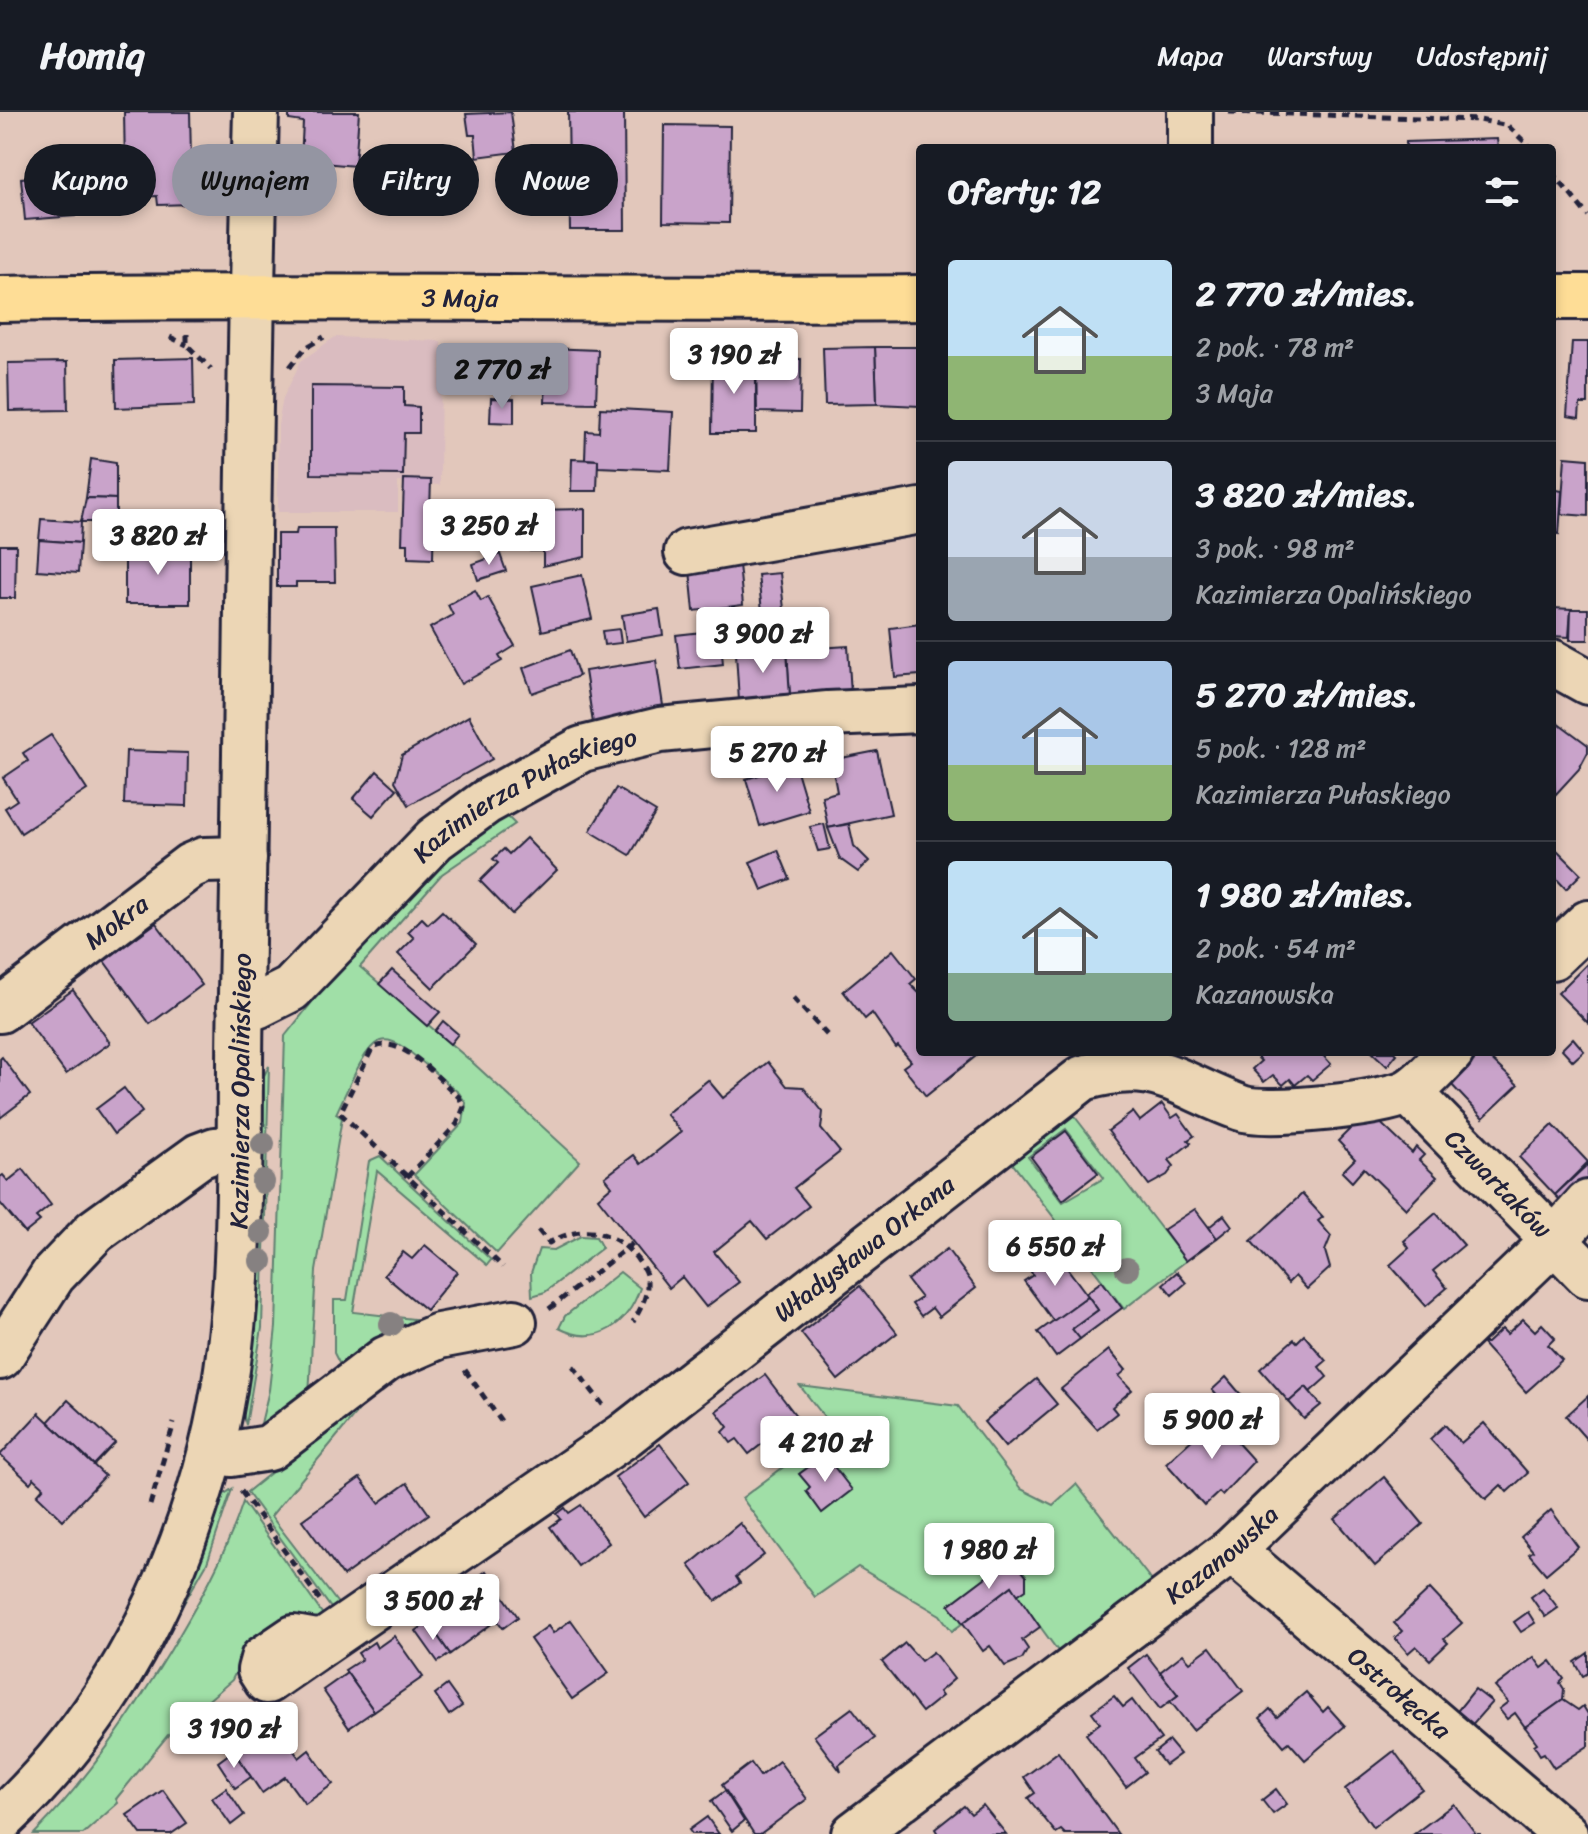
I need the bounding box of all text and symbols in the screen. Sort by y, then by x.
text: Homiq [40,22,144,89]
text: Mapa [1157,31,1223,80]
text: Warstwy [1267,31,1372,80]
text: Udostępnij [1416,31,1548,80]
chip: Kupno [24,144,156,216]
chip: Wynajem [172,144,337,216]
chip: Filtry [353,144,479,216]
chip: Nowe [495,144,618,216]
text: Oferty: 12 [948,162,1101,222]
icon: filters [1480,170,1524,214]
text: 2 770 zł/mies. [1196,264,1417,324]
street label: 3 Maja [421,275,499,321]
icon: home [1012,292,1108,388]
text: 2 pok. · 78 m² [1196,324,1354,370]
pin: 3 190 zł [651,328,817,396]
text: 3 190 zł [688,331,780,377]
pin: 2 770 zł [419,343,585,411]
text: 2 770 zł [454,346,550,392]
text: 3 Maja [1196,370,1273,416]
text: 3 820 zł/mies. [1196,465,1417,525]
icon: home [1012,493,1108,589]
pin: 3 250 zł [406,499,572,567]
text: 3 250 zł [441,502,537,548]
pin: 3 820 zł [75,509,241,577]
text: 3 820 zł [110,512,206,558]
text: 3 pok. · 98 m² [1196,525,1355,571]
text: Kazimierza Opalińskiego [1196,571,1472,617]
pin: 3 900 zł [680,607,846,675]
text: 3 900 zł [714,610,812,656]
text: 5 270 zł/mies. [1196,665,1418,725]
icon: home [1012,693,1108,789]
street label: Kazimierza Pułaskiego [400,713,642,874]
text: 5 pok. · 128 m² [1196,725,1367,771]
pin: 5 270 zł [694,726,860,794]
text: 5 270 zł [729,729,825,775]
text: Kazimierza Pułaskiego [1196,771,1451,817]
text: 1 980 zł/mies. [1196,865,1414,925]
street label: Mokra [74,881,160,962]
icon: home [1012,893,1108,989]
text: 2 pok. · 54 m² [1196,925,1356,971]
street label: Kazimierza Opalińskiego [215,953,265,1230]
text: Kazanowska [1196,971,1334,1017]
street label: Czwartaków [1433,1117,1564,1250]
street label: Władysława Orkana [763,1162,966,1334]
pin: 6 550 zł [972,1220,1138,1288]
text: 6 550 zł [1006,1223,1104,1269]
pin: 5 900 zł [1129,1393,1295,1461]
text: 5 900 zł [1162,1396,1262,1442]
pin: 4 210 zł [742,1416,908,1484]
text: 4 210 zł [778,1419,872,1465]
street label: Kazanowska [1154,1493,1290,1616]
pin: 1 980 zł [906,1523,1072,1591]
text: 1 980 zł [942,1526,1036,1572]
pin: 3 500 zł [350,1574,516,1642]
text: 3 500 zł [384,1577,482,1623]
street label: Ostrołęcka [1337,1634,1463,1752]
pin: 3 190 zł [151,1702,317,1770]
text: 3 190 zł [188,1705,280,1751]

